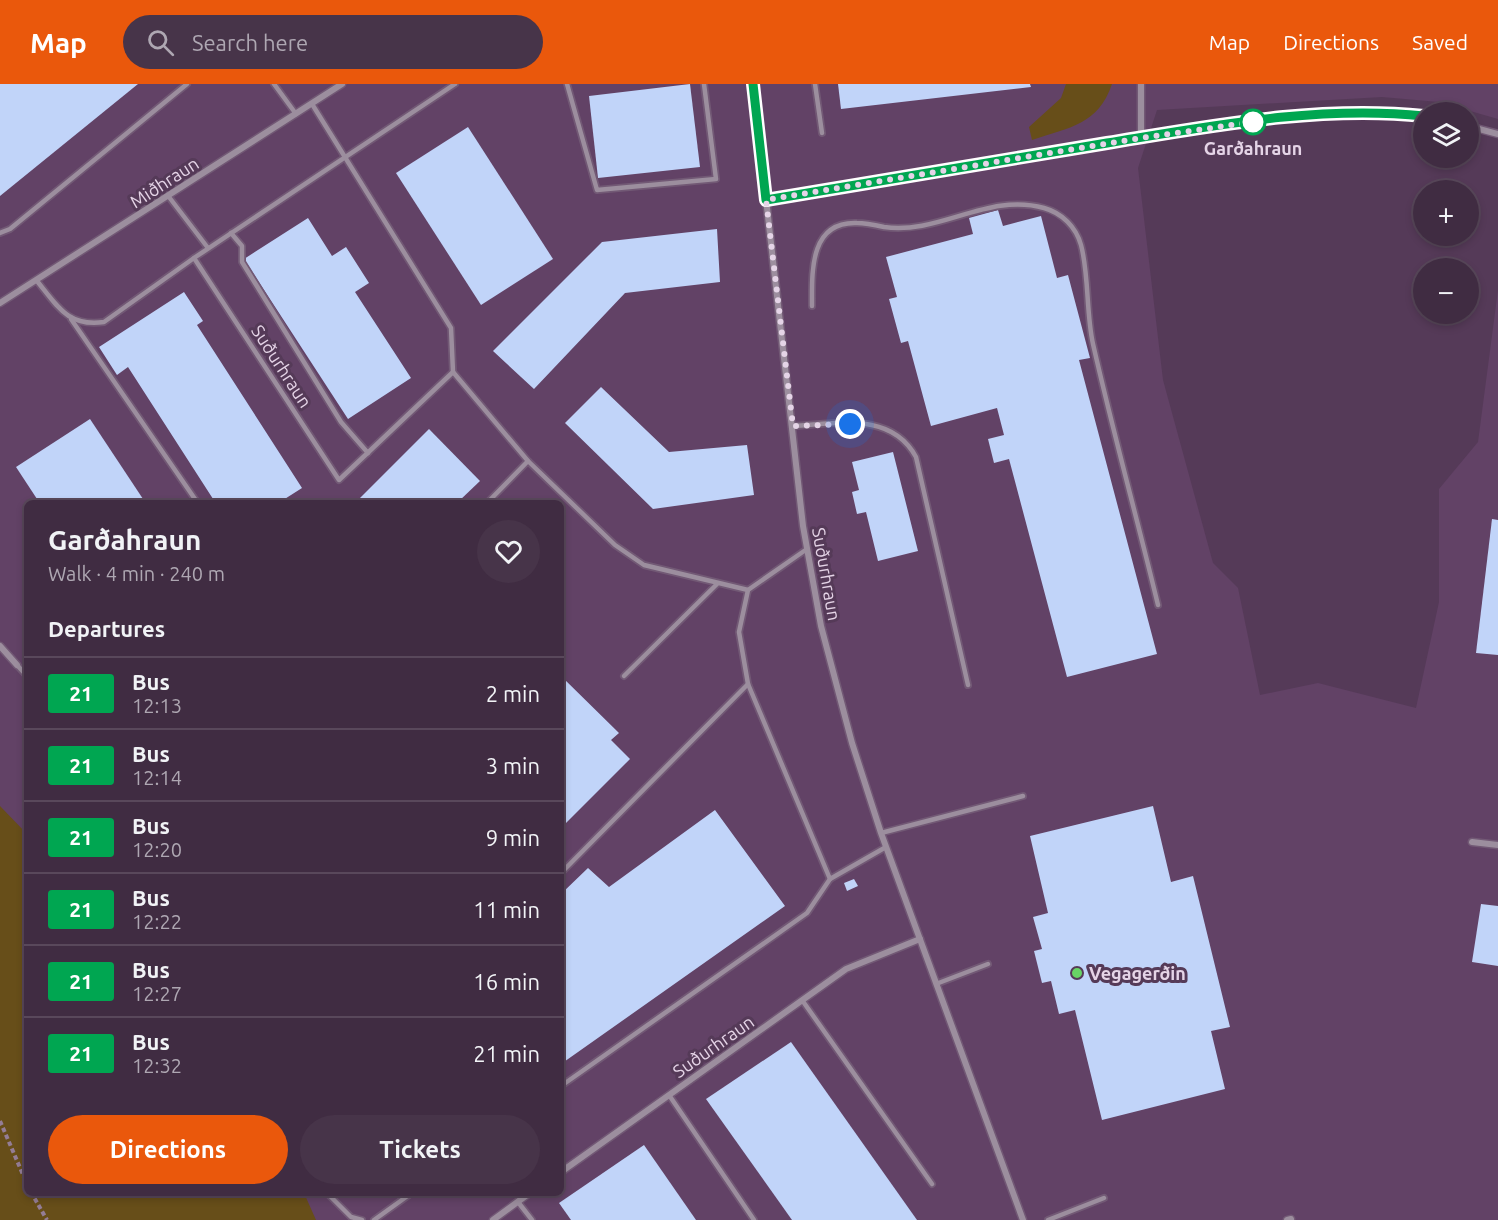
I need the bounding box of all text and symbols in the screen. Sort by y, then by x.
search box [123,15,543,69]
icon: search [144,26,177,59]
text: Map [30,27,87,58]
text: Search here [192,30,308,55]
text: Map [1209,30,1250,54]
text: Directions [1283,30,1379,54]
text: Saved [1412,30,1468,54]
map controls [1413,102,1479,324]
button: layers [1413,102,1479,168]
marker: Garðahraun [1240,109,1266,135]
place label: Garðahraun [1204,138,1302,158]
street label: Miðhraun [126,153,202,211]
button: + [1413,180,1479,246]
button: − [1413,258,1479,324]
street label: Suðurhraun [248,321,316,411]
your location [835,409,865,439]
button: heart [477,520,540,583]
text: Garðahraun [48,524,201,555]
street label: Suðurhraun [809,526,845,622]
text: Walk · 4 min · 240 m [48,562,225,585]
text: Departures [48,616,165,641]
text: Bus [132,669,170,694]
text: 21 [69,681,93,705]
text: 2 min [486,681,540,706]
text: 12:13 [132,694,182,717]
text: Bus [132,741,170,766]
text: 21 [69,753,93,777]
text: 3 min [486,753,540,778]
text: 12:14 [132,766,182,789]
text: Bus [132,813,170,838]
text: 21 [69,825,93,849]
text: 9 min [486,825,540,850]
text: 12:20 [132,838,182,861]
text: Bus [132,885,170,910]
text: 21 [69,897,93,921]
text: 11 min [473,897,540,922]
text: 12:22 [132,910,182,933]
text: Bus [132,957,170,982]
place label: Vegagerðin [1089,963,1186,983]
marker: Vegagerðin [1070,966,1084,980]
text: 21 [69,969,93,993]
text: 16 min [473,969,540,994]
text: 12:27 [132,982,182,1005]
street label: Suðurhraun [669,1011,757,1081]
text: Bus [132,1029,170,1054]
text: 21 [69,1041,93,1065]
text: 21 min [473,1041,540,1066]
text: 12:32 [132,1054,182,1077]
button: Directions [48,1115,288,1184]
button: Tickets [300,1115,540,1184]

